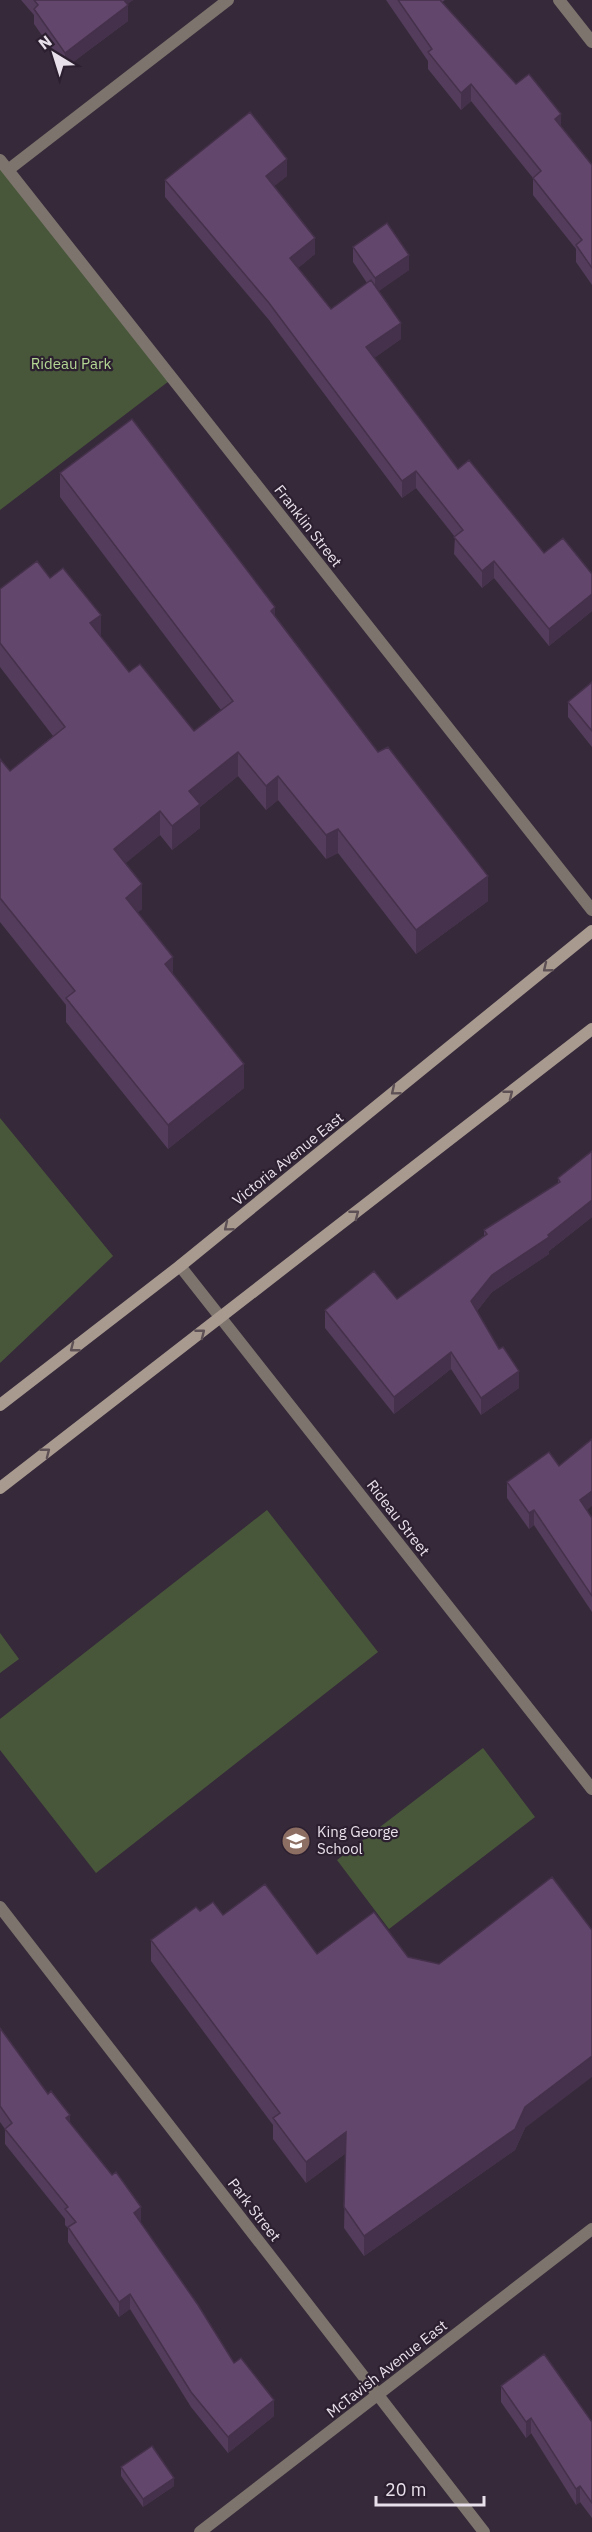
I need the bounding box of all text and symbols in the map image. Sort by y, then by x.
north arrow [24,24,84,84]
text: N [34,31,55,54]
park label: Rideau Park [31,354,111,373]
street label: Franklin Street [270,481,346,571]
one-way arrow [542,961,553,972]
one-way arrow [391,1084,402,1095]
one-way arrow [502,1090,513,1101]
street label: Victoria Avenue East [228,1108,347,1209]
one-way arrow [348,1210,359,1221]
one-way arrow [223,1220,234,1231]
one-way arrow [194,1330,205,1341]
one-way arrow [70,1340,81,1351]
one-way arrow [40,1449,51,1460]
street label: Rideau Street [363,1476,434,1560]
place label: King George School [317,1822,399,1858]
school or university icon: King George School [280,1825,312,1857]
street label: Park Street [224,2174,285,2245]
street label: McTavish Avenue East [323,2316,451,2422]
scale bar [376,2469,484,2507]
text: 20 m [385,2478,427,2501]

